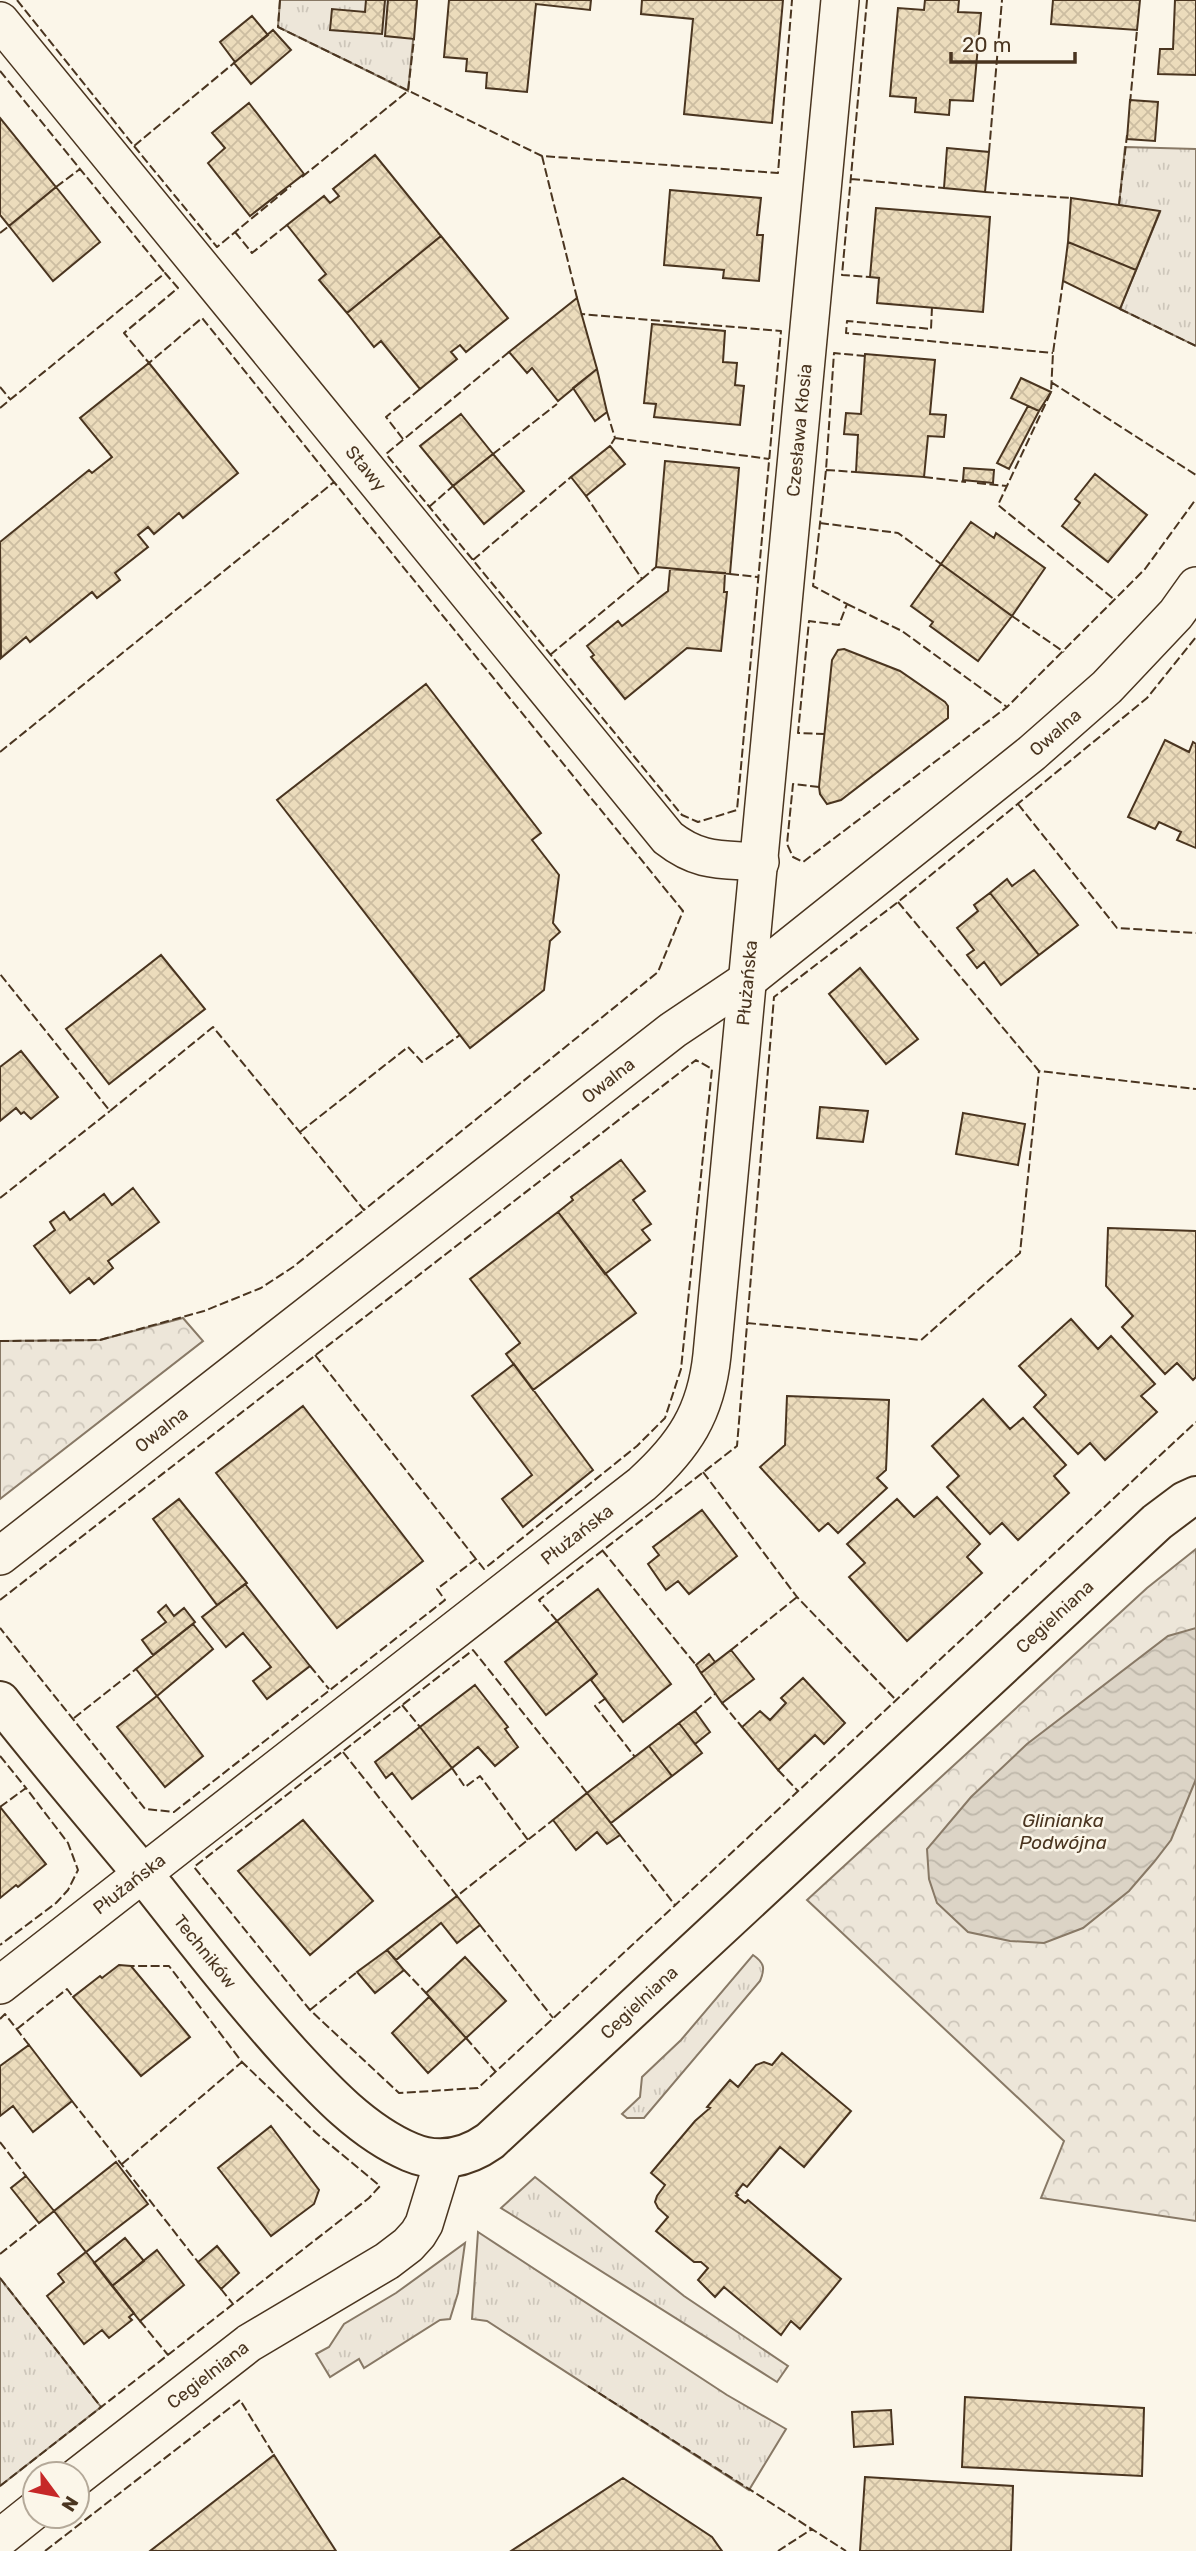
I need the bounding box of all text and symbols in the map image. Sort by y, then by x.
scale bar [951,21,1075,65]
text: 20 m [962,32,1011,57]
street label: Czesława Kłosia [782,363,817,498]
street label: Stawy [341,441,391,496]
street label: Owalna [1025,704,1086,761]
street label: Płużańska [732,939,762,1026]
street label: Owalna [577,1053,639,1108]
street label: Owalna [131,1402,193,1457]
street label: Płużańska [537,1500,618,1570]
street label: Cegielniana [1012,1576,1098,1658]
water label: Glinianka Podwójna [1019,1809,1107,1854]
street label: Płużańska [89,1849,170,1919]
street label: Techników [169,1911,241,1993]
street label: Cegielniana [596,1961,683,2044]
street label: Cegielniana [163,2336,253,2414]
north arrow [21,2460,91,2530]
text: N [57,2492,83,2516]

